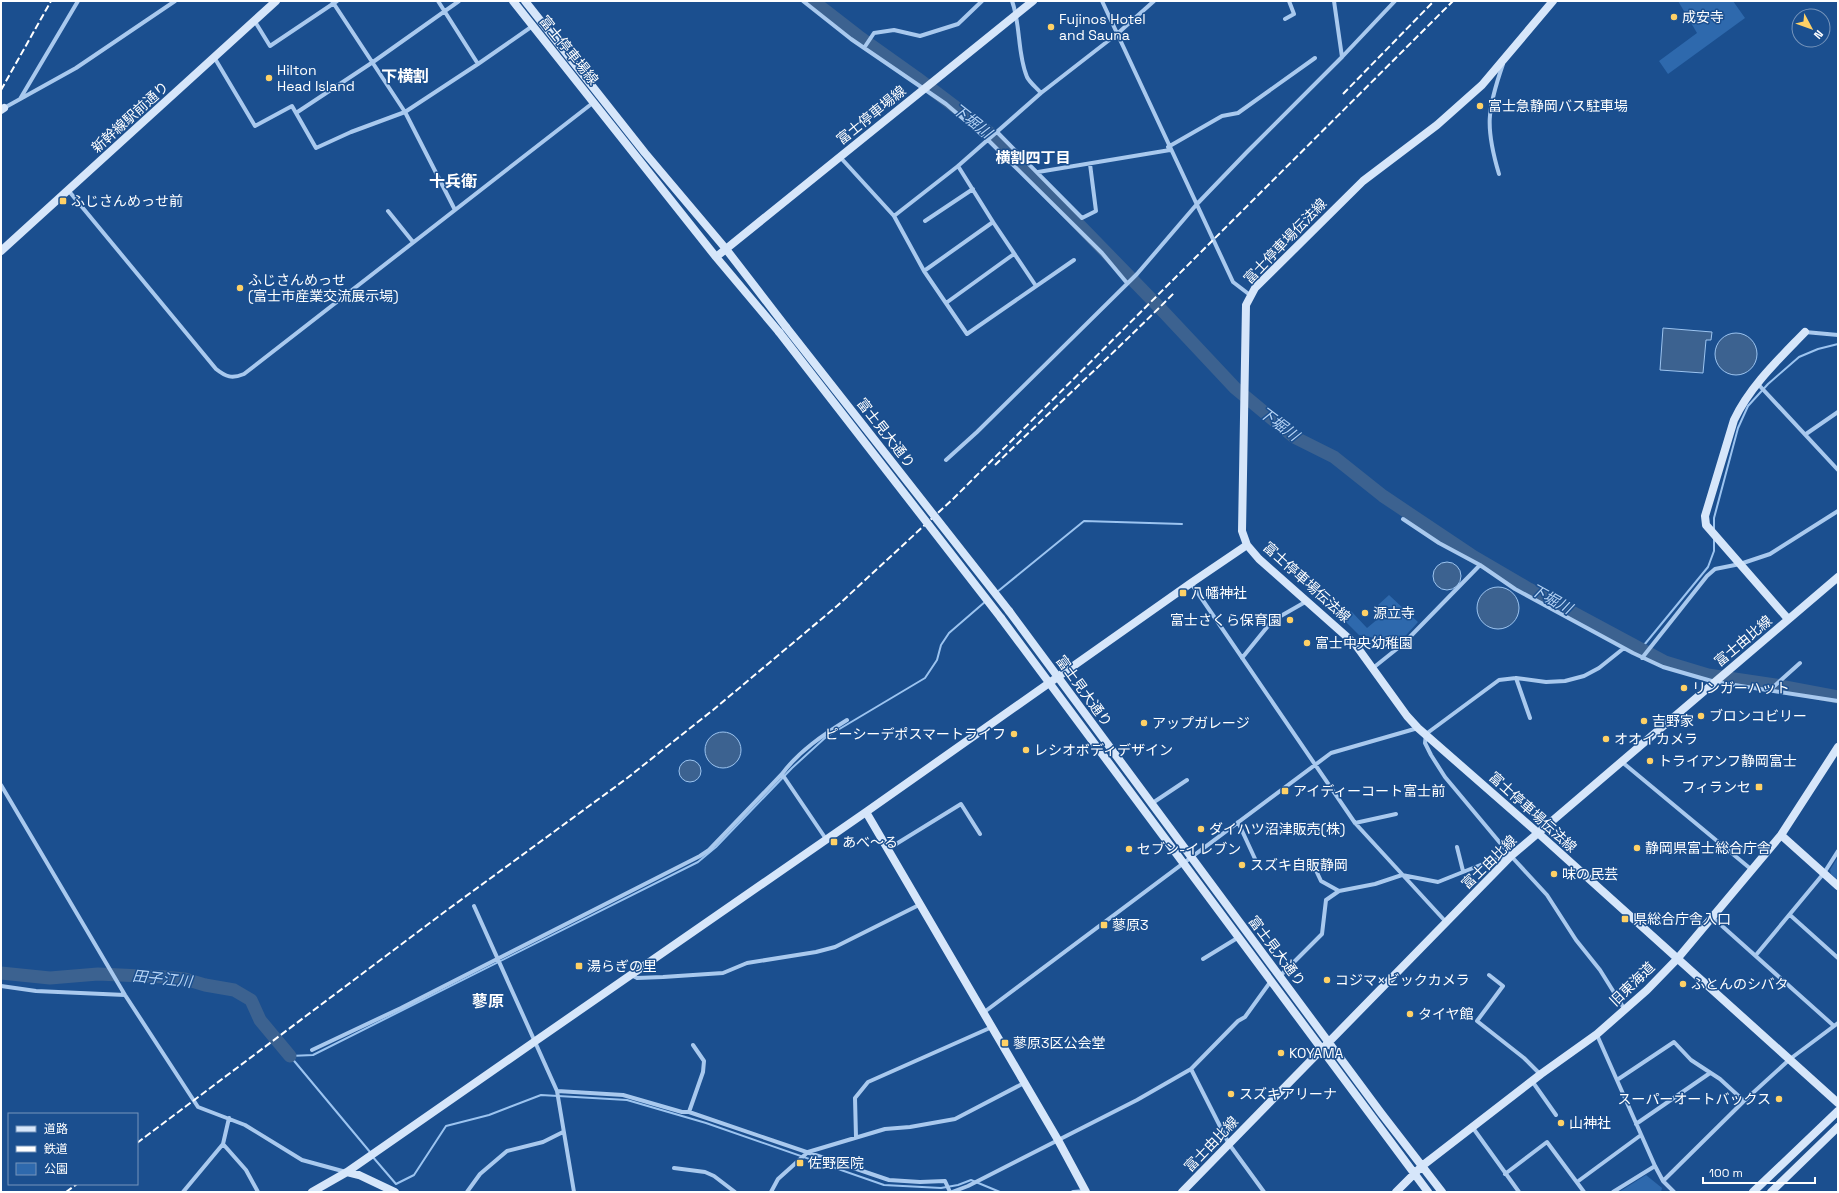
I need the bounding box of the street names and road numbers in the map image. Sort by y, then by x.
street label: 富士停車場線 [536,12,602,88]
street label: 新幹線駅前通り [88,78,172,156]
street label: 富士停車場線 [833,82,909,148]
street label: 富士停車場伝法線 [1240,194,1330,288]
street label: 富士見大通り [853,394,919,472]
street label: 富士停車場伝法線 [1259,538,1355,626]
street label: 富士由比線 [1710,612,1776,670]
street label: 富士見大通り [1052,652,1116,730]
street label: 富士停車場伝法線 [1485,768,1581,856]
street label: 富士由比線 [1458,831,1520,893]
street label: 富士見大通り [1245,912,1309,990]
street label: 旧東海道 [1606,958,1658,1010]
street label: 富士由比線 [1180,1113,1242,1175]

